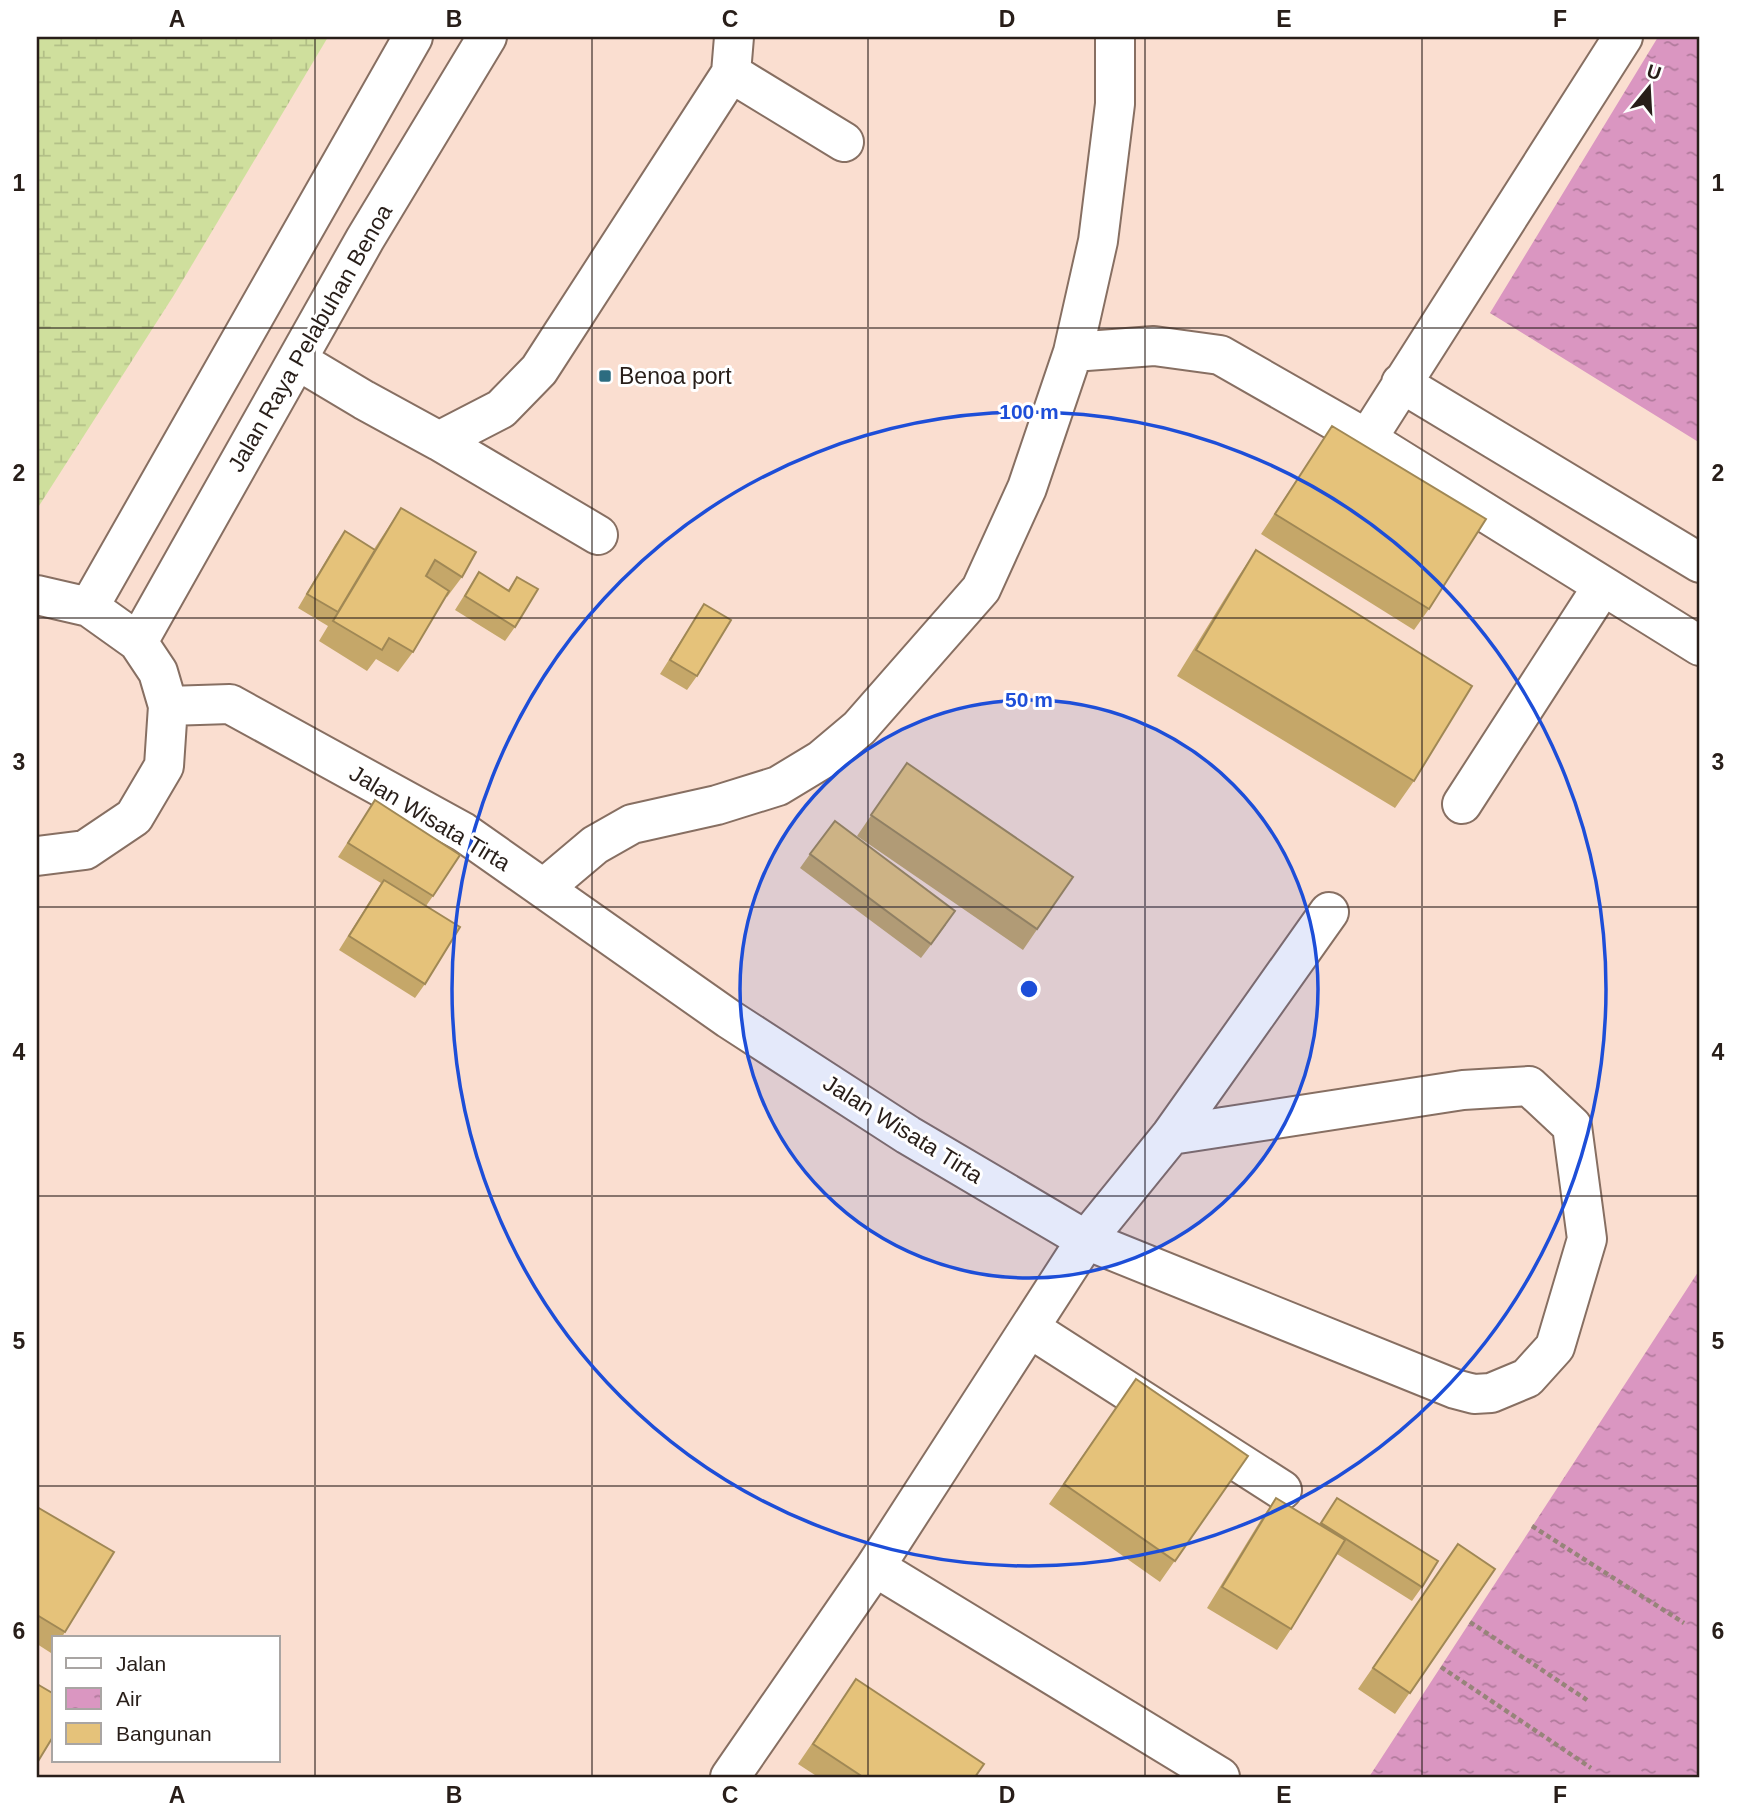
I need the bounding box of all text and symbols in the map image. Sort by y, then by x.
text: A [169,6,185,32]
text: B [446,6,462,32]
text: C [722,6,738,32]
text: D [999,6,1015,32]
text: E [1276,6,1292,32]
text: F [1553,6,1567,32]
north arrow [1614,52,1684,122]
text: U [1644,60,1664,84]
text: 1 [13,170,26,196]
text: 1 [1712,170,1725,196]
street label: Jalan Raya Pelabuhan Benoa [223,200,397,476]
place label: Benoa port [619,363,732,389]
marker: Benoa port [597,368,613,384]
text: 100 m [999,400,1059,423]
text: 2 [13,460,25,486]
text: 2 [1712,460,1724,486]
text: 50 m [1005,688,1053,711]
text: 3 [13,749,25,775]
text: 3 [1712,749,1724,775]
street label: Jalan Wisata Tirta [345,760,515,876]
centre of rings [1017,977,1041,1001]
text: 4 [13,1039,26,1065]
text: 4 [1712,1039,1725,1065]
street label: Jalan Wisata Tirta [819,1070,988,1189]
text: 5 [13,1328,26,1354]
text: 5 [1712,1328,1725,1354]
text: 6 [13,1618,25,1644]
text: 6 [1712,1618,1724,1644]
legend [52,1636,280,1762]
text: Jalan [116,1652,166,1675]
text: Air [116,1687,142,1710]
text: Bangunan [116,1722,212,1745]
text: A [169,1782,185,1808]
text: B [446,1782,462,1808]
text: C [722,1782,738,1808]
text: D [999,1782,1015,1808]
text: E [1276,1782,1292,1808]
text: F [1553,1782,1567,1808]

